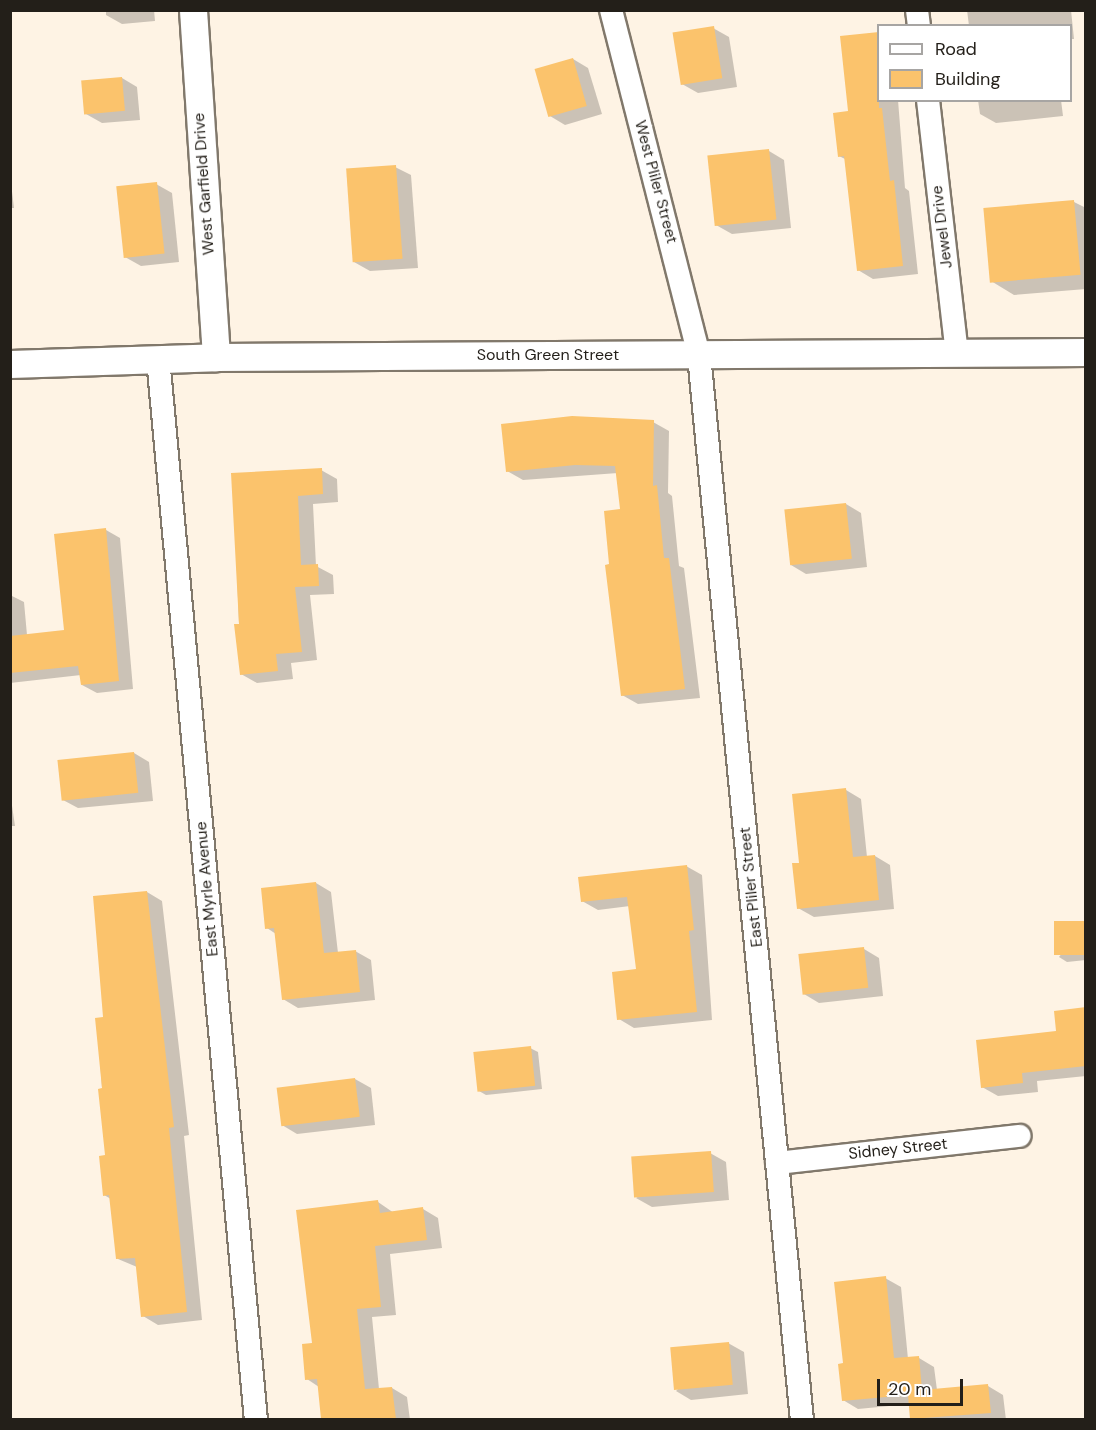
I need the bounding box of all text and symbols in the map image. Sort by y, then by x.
legend [877,24,1072,102]
text: Road [935,37,977,61]
text: Building [935,67,1000,91]
street label: West Garfield Drive [189,112,219,256]
street label: West Pliler Street [630,118,682,246]
street label: Jewel Drive [927,184,957,270]
street label: South Green Street [477,345,619,365]
street label: East Myrle Avenue [192,821,222,957]
street label: East Pliler Street [735,826,767,948]
street label: Sidney Street [847,1134,949,1164]
scale bar [880,1367,966,1405]
text: 20 m [888,1377,931,1401]

